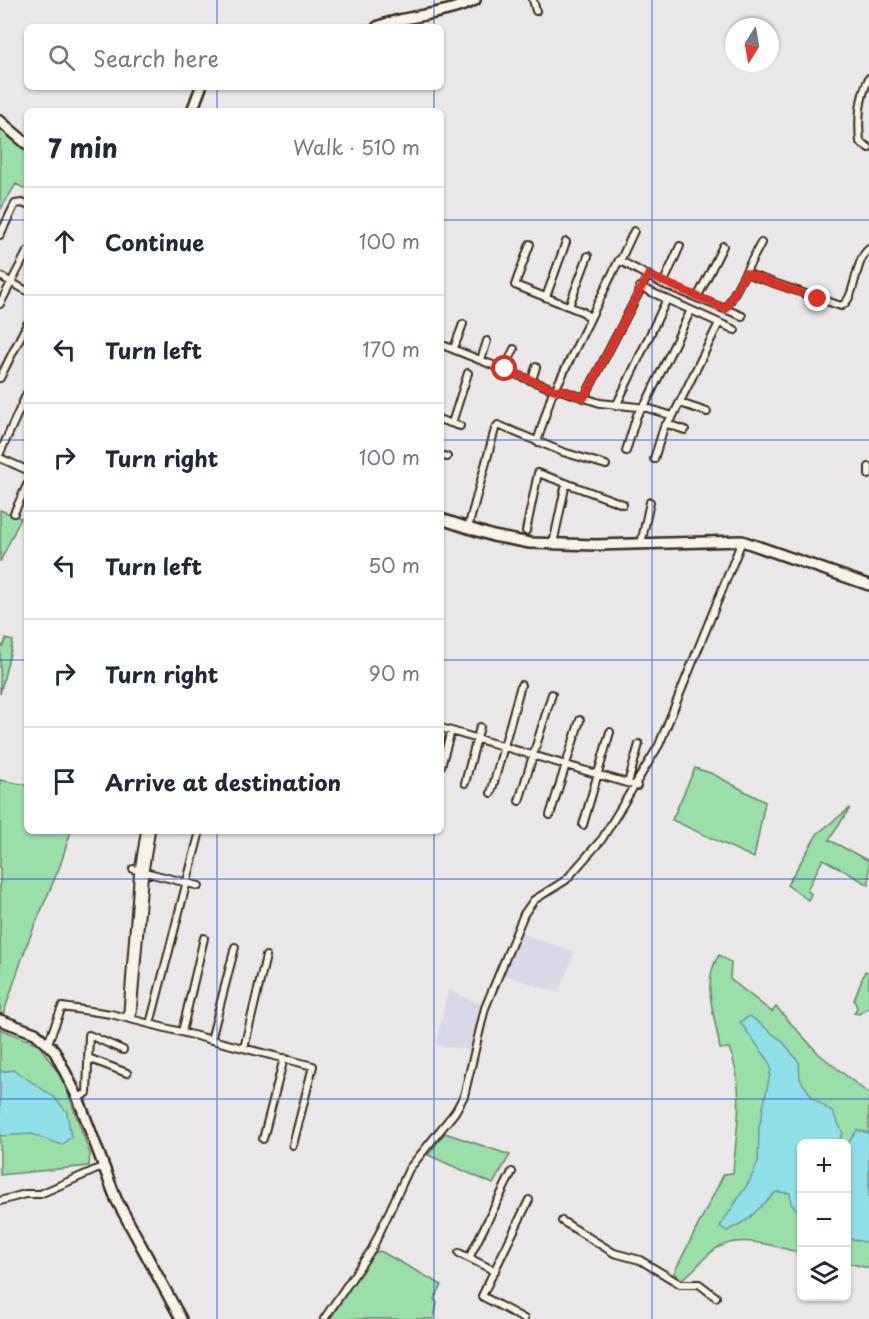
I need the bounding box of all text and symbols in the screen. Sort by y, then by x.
north arrow [725,18,779,72]
search box [24,24,444,90]
icon: search [45,41,78,74]
text: Search here [93,41,219,74]
text: 7 min [48,128,118,167]
text: Walk · 510 m [293,132,420,162]
icon: ahead [48,225,81,258]
text: Continue [105,225,204,258]
text: 100 m [359,226,420,256]
route end [804,285,830,311]
icon: left [48,333,81,366]
text: Turn left [105,333,202,366]
text: 170 m [362,334,420,364]
route start [491,355,517,381]
icon: right [48,441,81,474]
text: Turn right [105,441,218,474]
text: 100 m [359,442,420,472]
icon: left [48,549,81,582]
text: Turn left [105,549,202,582]
text: 50 m [368,550,420,580]
icon: right [48,657,81,690]
text: Turn right [105,657,218,690]
text: 90 m [369,658,420,688]
icon: arrive [48,765,81,798]
text: Arrive at destination [105,765,341,798]
map controls [797,1139,851,1301]
button: + [797,1139,851,1193]
button: − [797,1193,851,1247]
button: layers [797,1247,851,1301]

